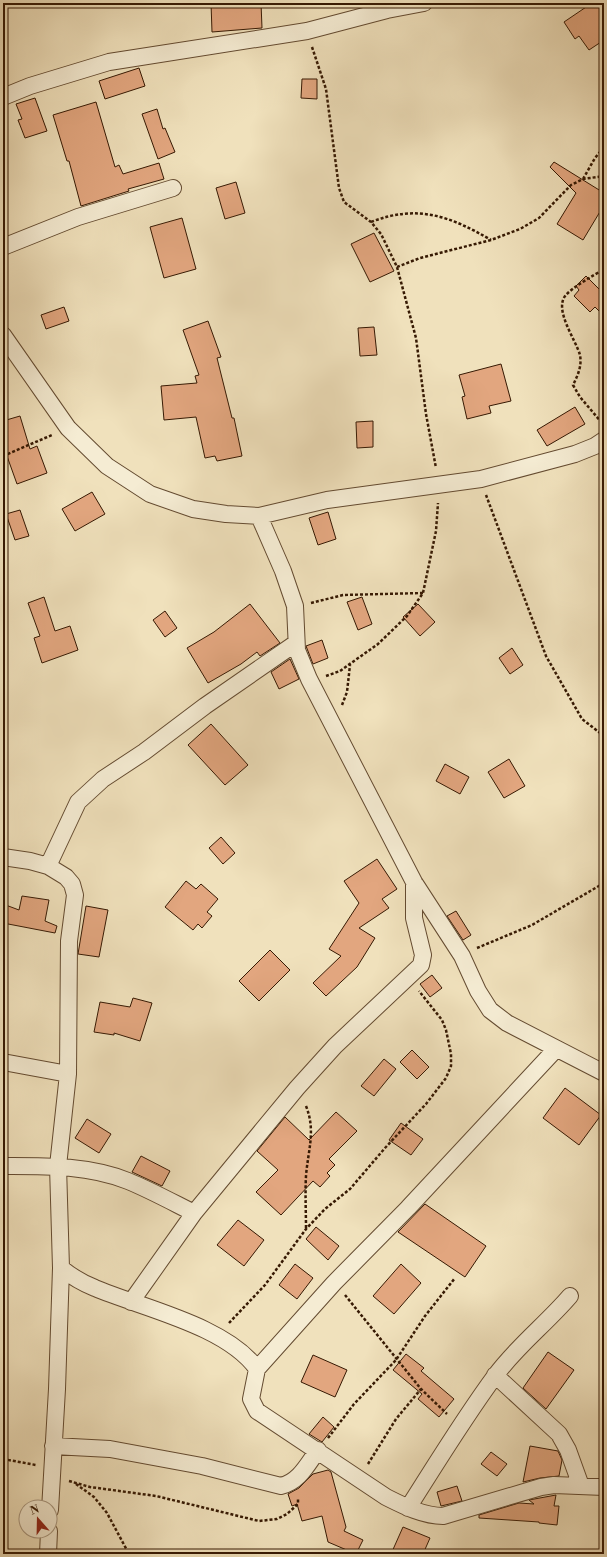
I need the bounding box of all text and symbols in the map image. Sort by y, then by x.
north arrow [18,1499,58,1539]
text: N [28,1502,42,1519]

